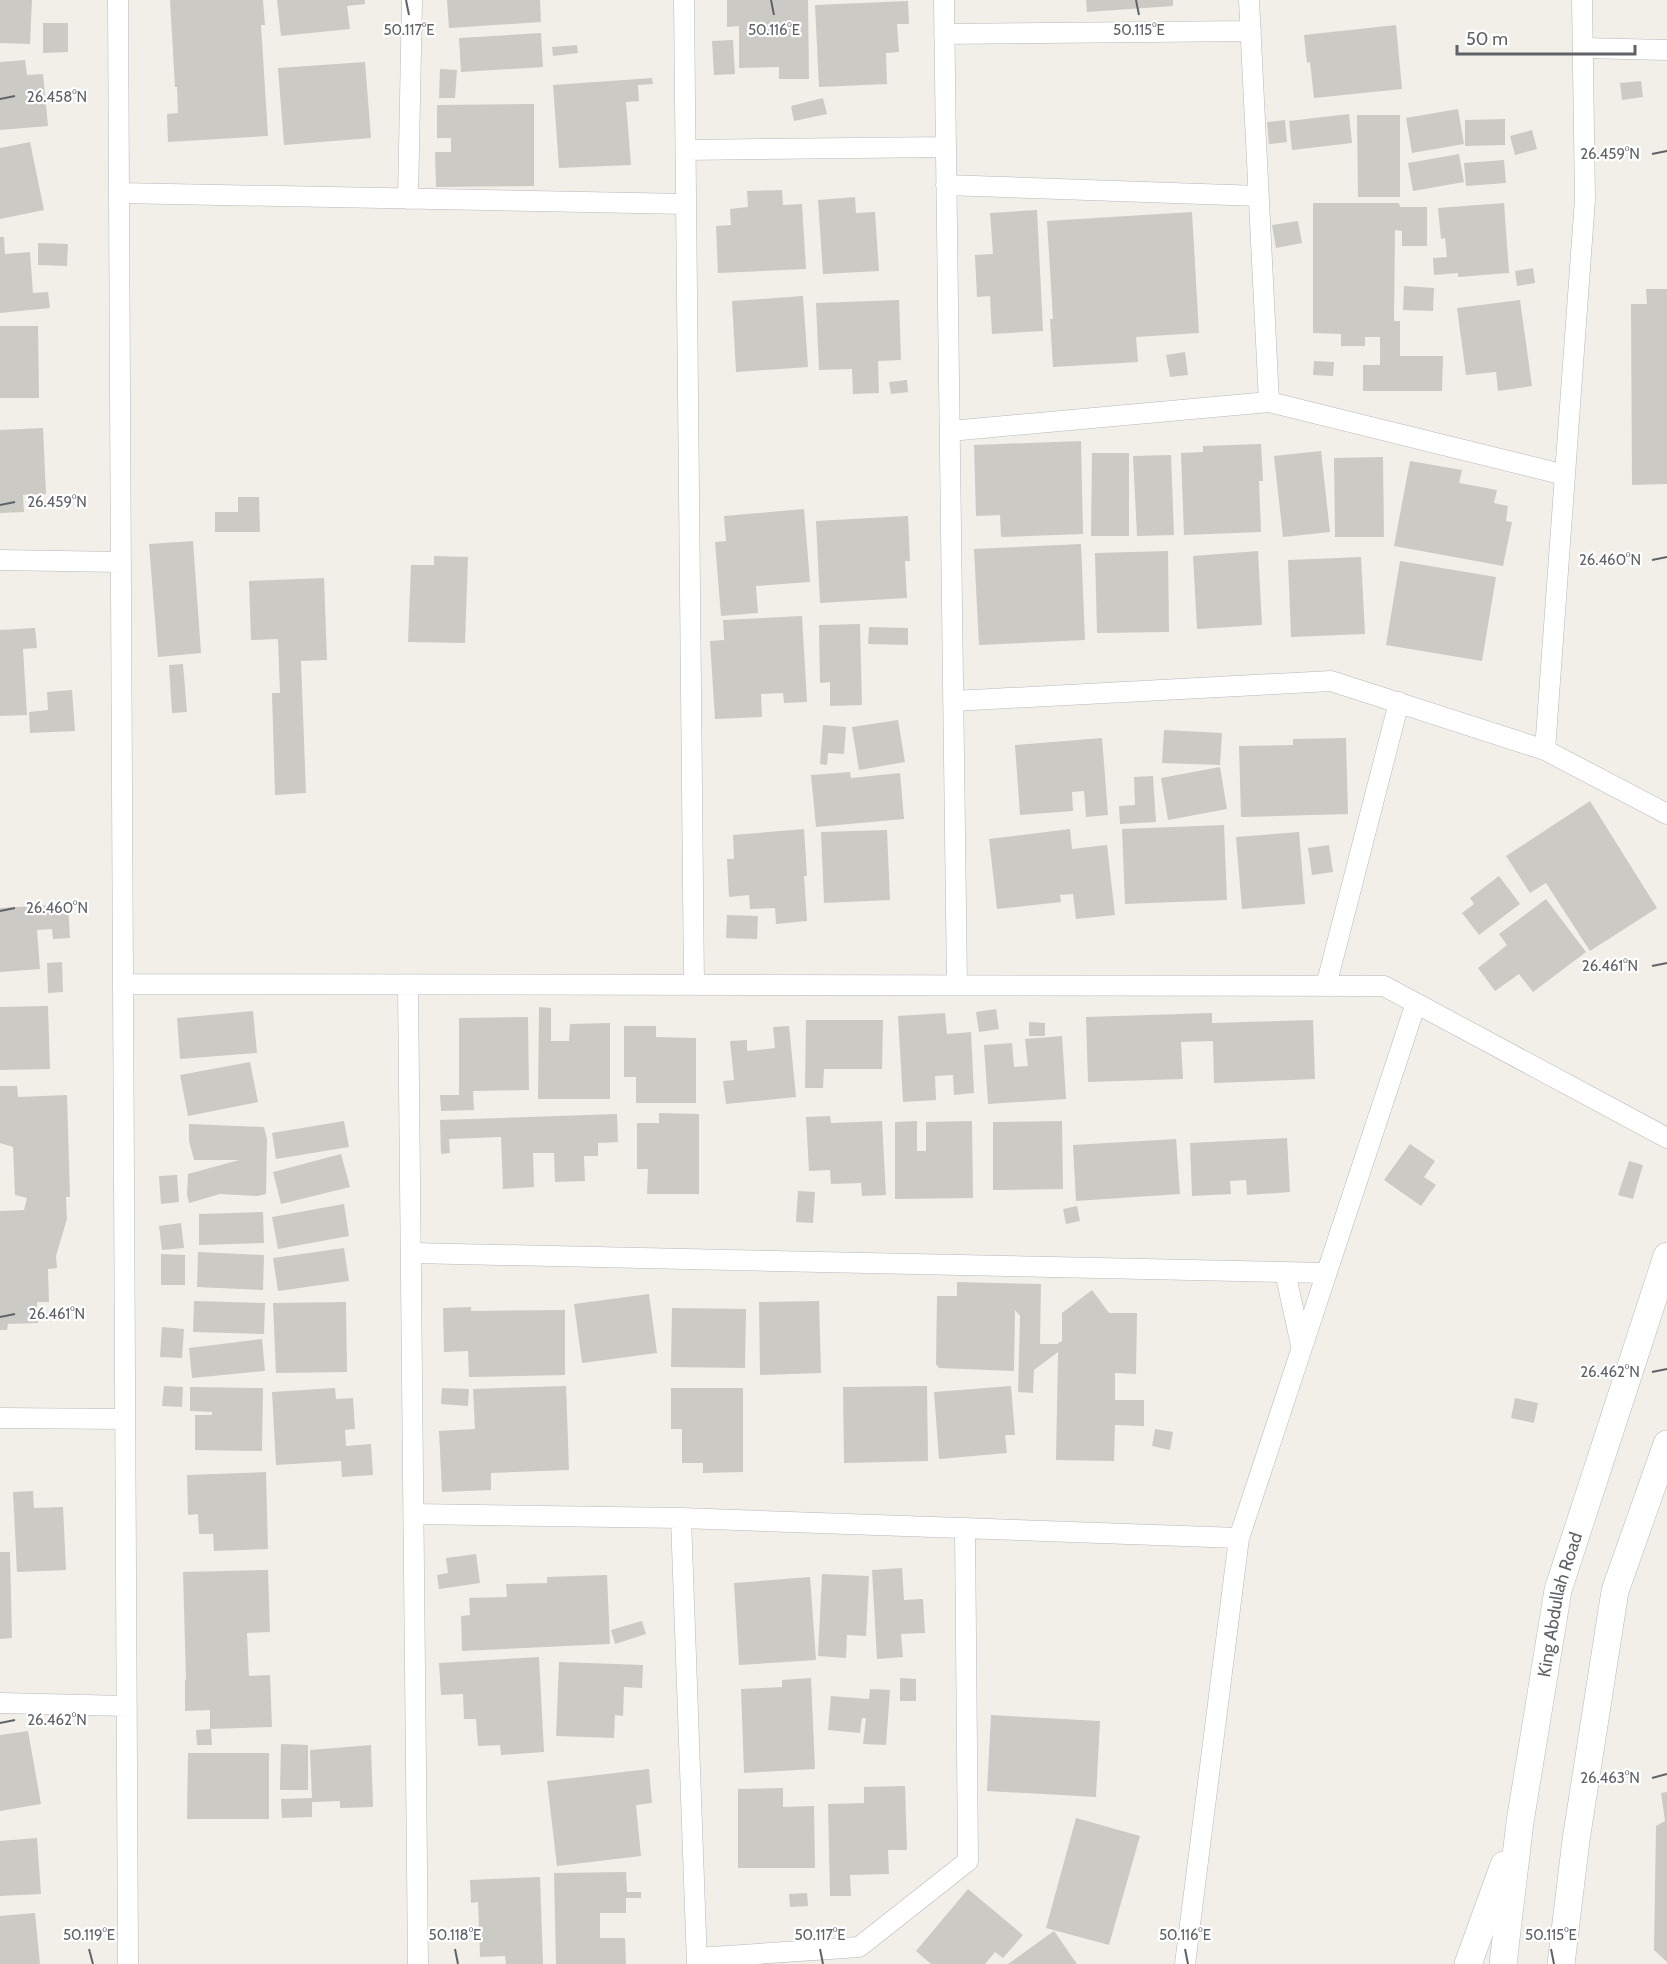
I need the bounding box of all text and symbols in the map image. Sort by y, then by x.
scale bar [1457,18,1636,56]
text: 50.117°E [383,21,435,39]
text: 50.116°E [748,21,800,39]
text: 50.115°E [1113,21,1165,39]
text: 50 m [1466,28,1508,50]
text: 26.458°N [27,88,87,106]
text: 26.459°N [1580,145,1640,163]
text: 26.459°N [27,493,87,511]
text: 26.460°N [1579,551,1641,569]
text: 26.460°N [26,899,88,917]
text: 26.461°N [1582,957,1638,975]
text: 26.461°N [29,1305,85,1323]
text: 26.462°N [1580,1363,1640,1381]
street label: King Abdullah Road [1533,1530,1587,1679]
text: 26.462°N [27,1711,87,1729]
text: 26.463°N [1580,1769,1640,1787]
text: 50.119°E [63,1926,115,1944]
text: 50.118°E [429,1926,481,1944]
text: 50.117°E [794,1926,846,1944]
text: 50.116°E [1159,1926,1211,1944]
text: 50.115°E [1525,1926,1577,1944]

